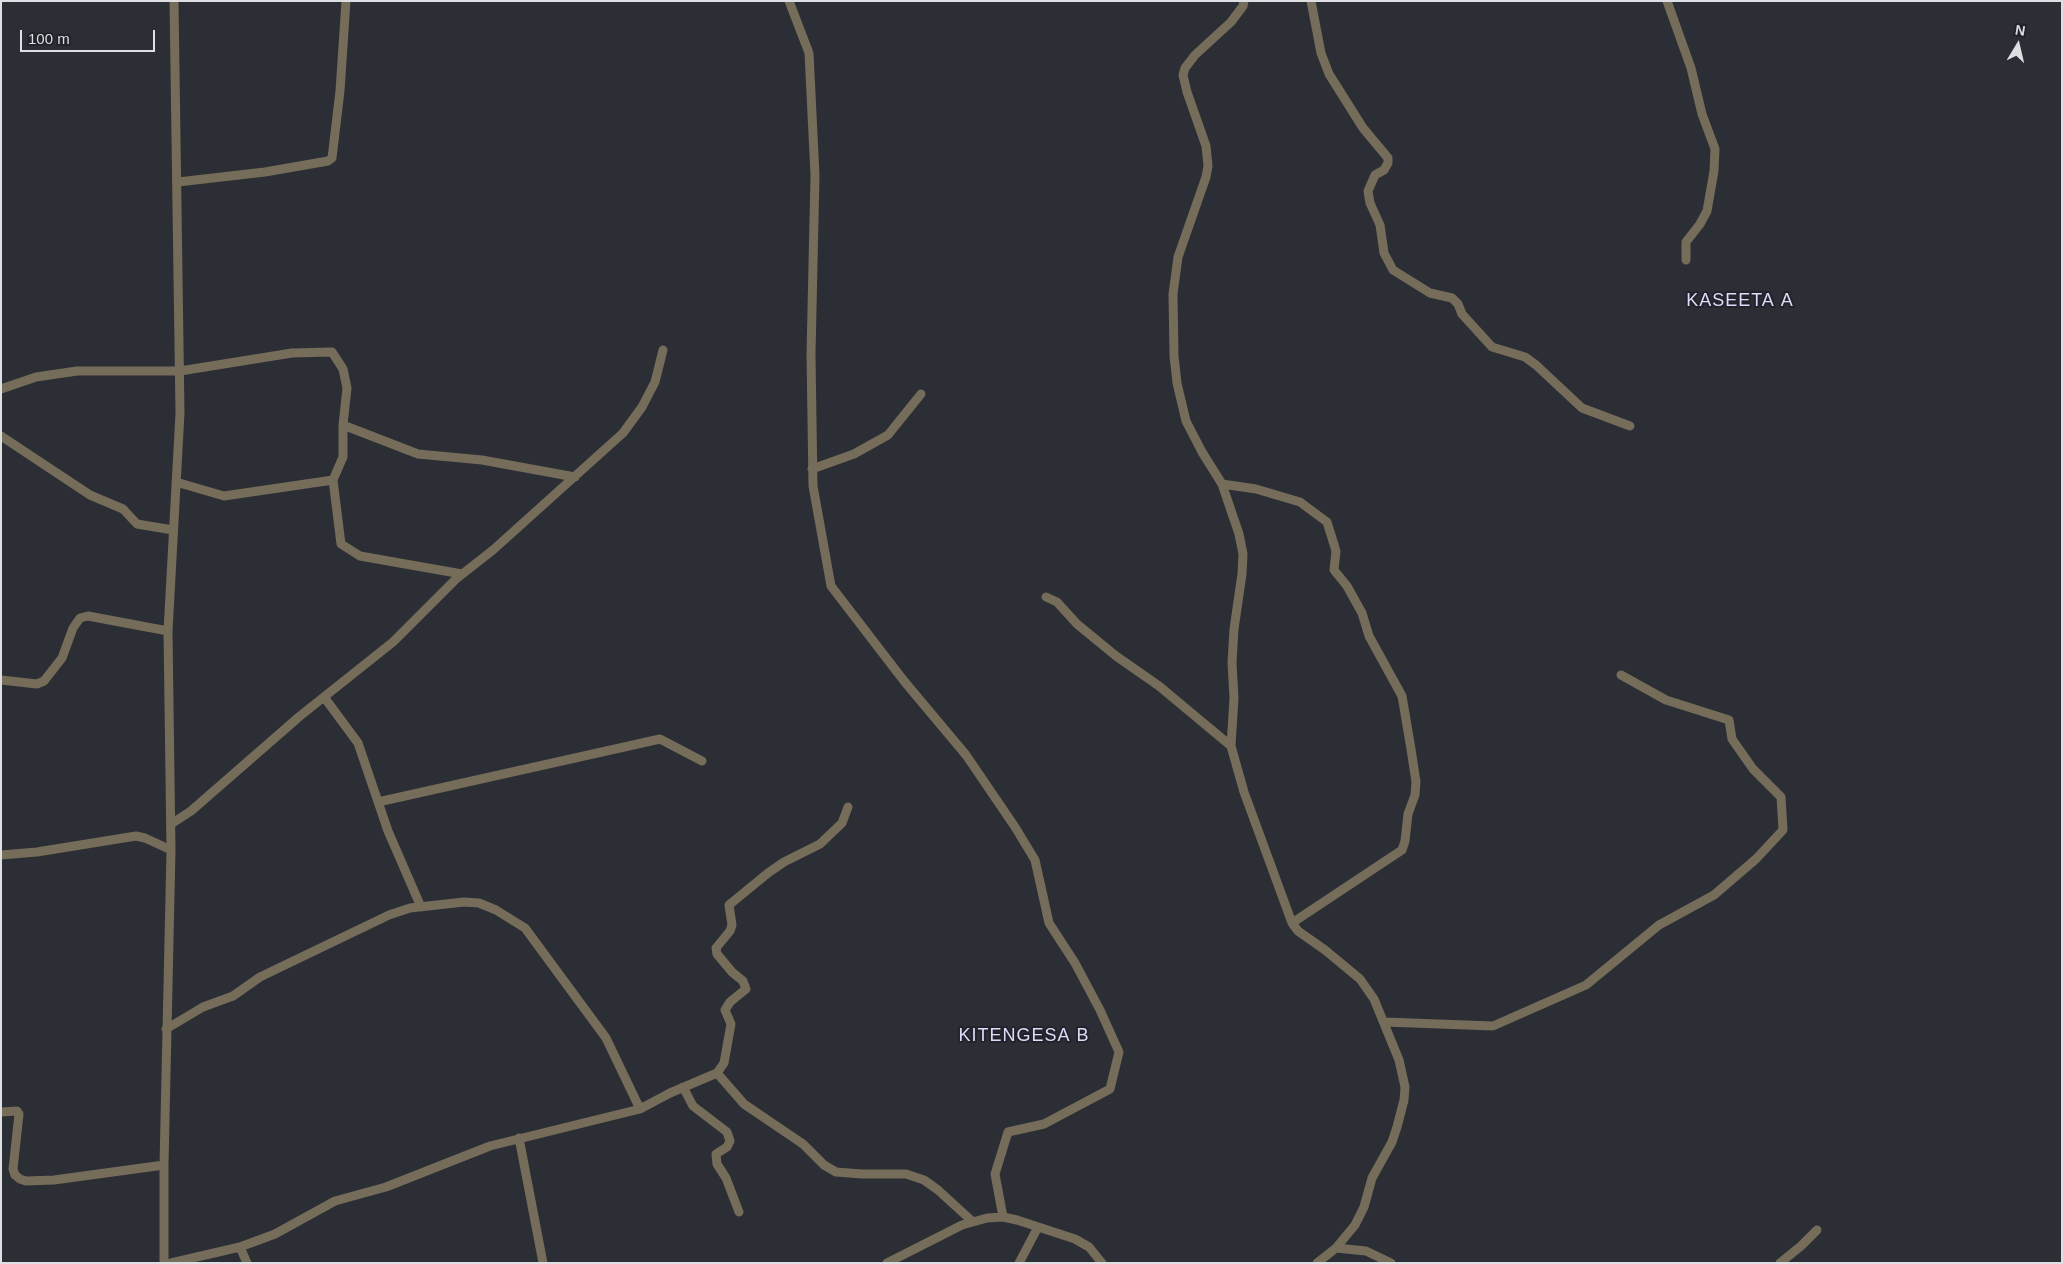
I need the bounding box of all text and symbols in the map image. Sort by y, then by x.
scale bar [22,20,158,52]
north arrow [1993,20,2043,70]
text: N [2014,21,2027,39]
text: 100 m [28,30,70,47]
district label: KASEETA A [1685,290,1795,312]
district label: KITENGESA B [957,1025,1091,1047]

